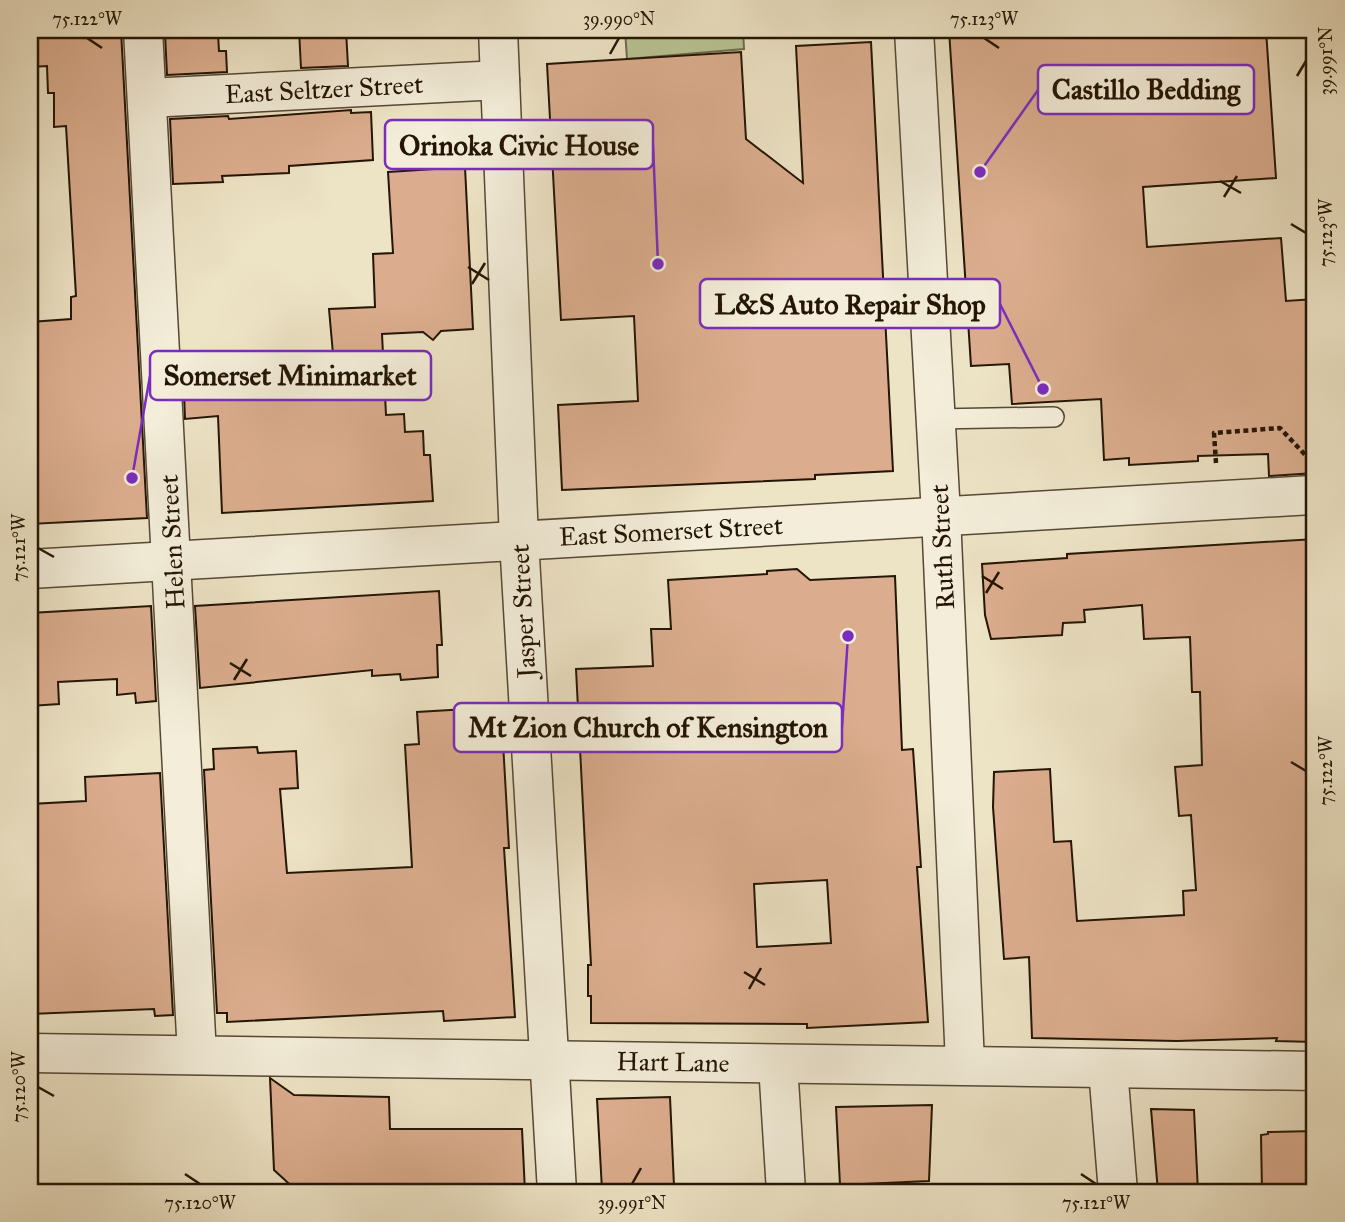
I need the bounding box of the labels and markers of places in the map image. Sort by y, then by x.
callout: Castillo Bedding [1038,65,1254,114]
callout: Orinoka Civic House [385,120,653,169]
callout: L&S Auto Repair Shop [700,279,1000,328]
callout: Somerset Minimarket [150,351,431,400]
callout: Mt Zion Church of Kensington [454,703,842,752]

